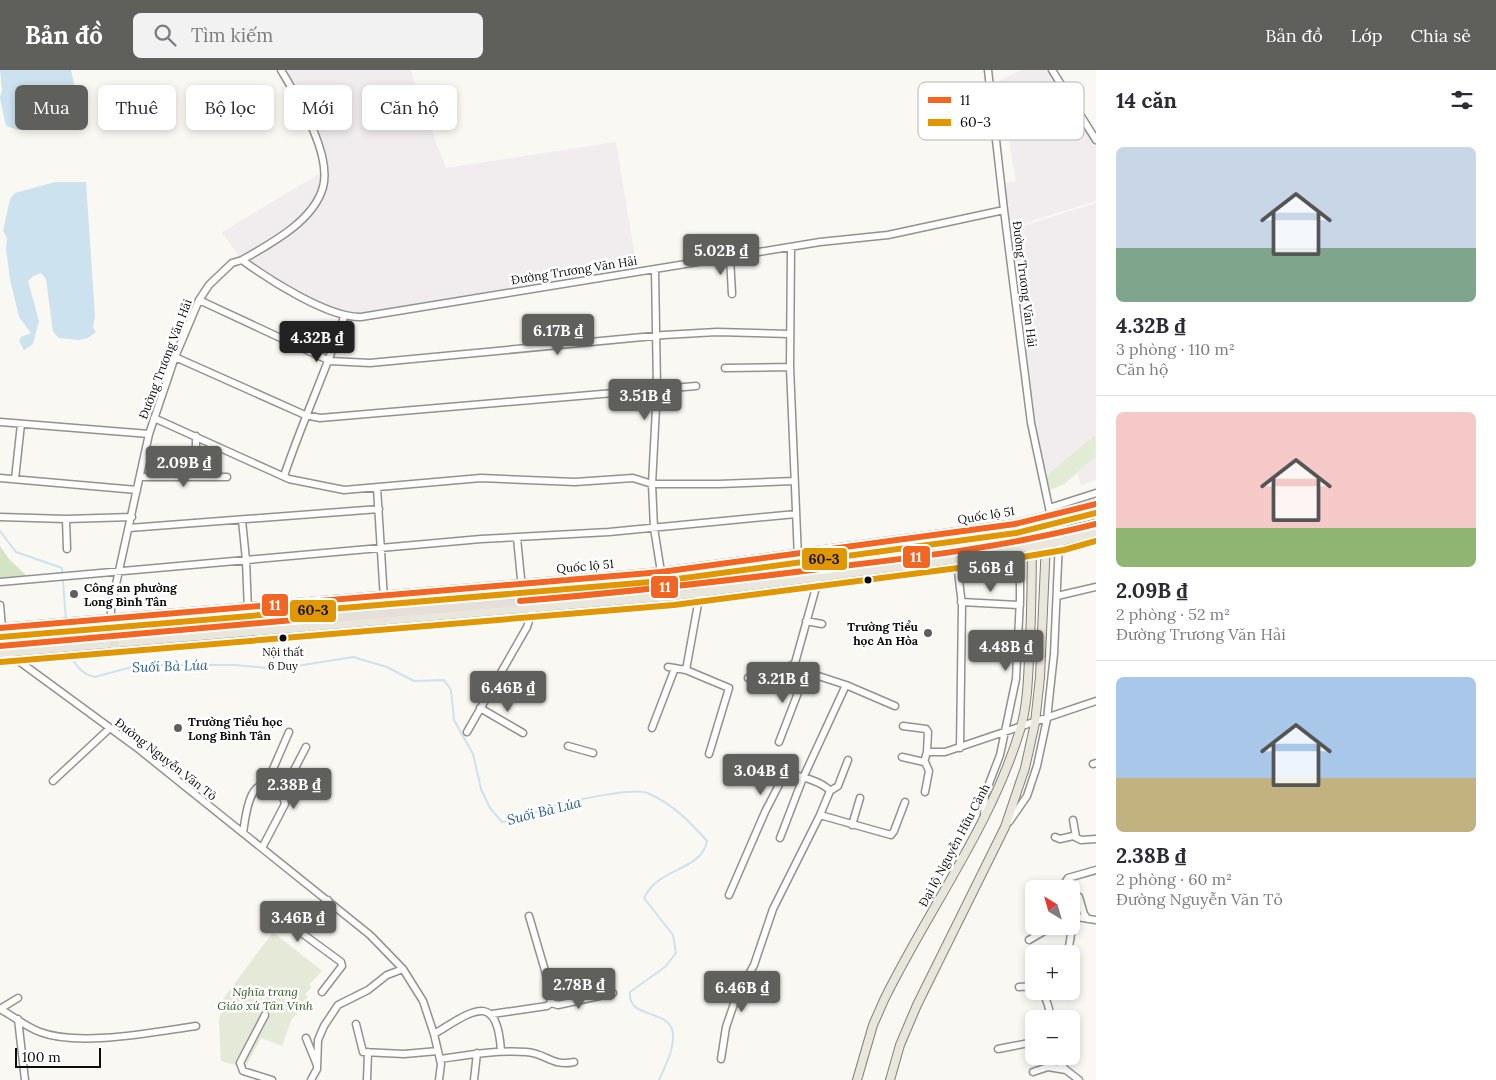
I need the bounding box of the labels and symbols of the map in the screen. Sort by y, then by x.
legend [918,82,1084,140]
text: 11 [960,91,970,109]
text: 60-3 [960,113,991,131]
street label: Đường Trương Văn Hải [1010,220,1040,348]
pin: 5.02B ₫ [675,234,767,276]
street label: Đường Trương Văn Hải [510,253,638,287]
street label: Đường Trương Văn Hải [135,297,195,421]
pin: 6.17B ₫ [512,314,604,356]
pin: 4.32B ₫ [271,320,363,363]
pin: 3.51B ₫ [599,378,691,421]
pin: 2.09B ₫ [138,446,230,488]
street label: Quốc lộ 51 [956,503,1016,527]
line badge: 11 [902,545,931,569]
line badge: 60-3 [801,547,848,571]
text: 11 [910,548,922,566]
text: 60-3 [808,550,840,568]
pin: 5.6B ₫ [950,550,1032,593]
street label: Quốc lộ 51 [556,556,614,576]
line badge: 11 [650,575,679,599]
unlabelled marker [863,575,873,585]
text: 11 [659,578,671,596]
place label: Công an phường Long Bình Tân [84,580,178,609]
marker: Công an phường Long Bình Tân [68,588,80,600]
line badge: 11 [261,593,289,617]
text: 11 [269,596,281,614]
line badge: 60-3 [289,599,337,623]
text: 60-3 [297,601,329,619]
place label: Trường Tiểu học An Hòa [847,619,919,648]
marker: Trường Tiểu học An Hòa [922,627,934,639]
pin: 4.48B ₫ [960,630,1052,672]
marker: Nội thất 6 Duy [278,633,288,643]
place label: Nội thất 6 Duy [262,645,305,673]
water label: Suối Bà Lúa [132,656,208,676]
pin: 3.21B ₫ [737,662,829,704]
pin: 6.46B ₫ [462,670,554,713]
place label: Trường Tiểu học Long Bình Tân [188,714,283,743]
street label: Đường Nguyễn Văn Tỏ [112,715,220,803]
marker: Trường Tiểu học Long Bình Tân [172,722,184,734]
pin: 3.04B ₫ [715,754,807,796]
pin: 2.38B ₫ [248,768,340,810]
street label: Đại lộ Nguyễn Hữu Cảnh [915,781,993,909]
water label: Suối Bà Lúa [505,793,583,829]
north arrow [1025,880,1080,935]
pin: 3.46B ₫ [252,900,344,943]
pin: 2.78B ₫ [533,968,625,1010]
pin: 6.46B ₫ [696,970,788,1013]
park label: Nghĩa trang Giáo xứ Tân Vinh [217,984,313,1013]
scale bar [15,1045,101,1068]

